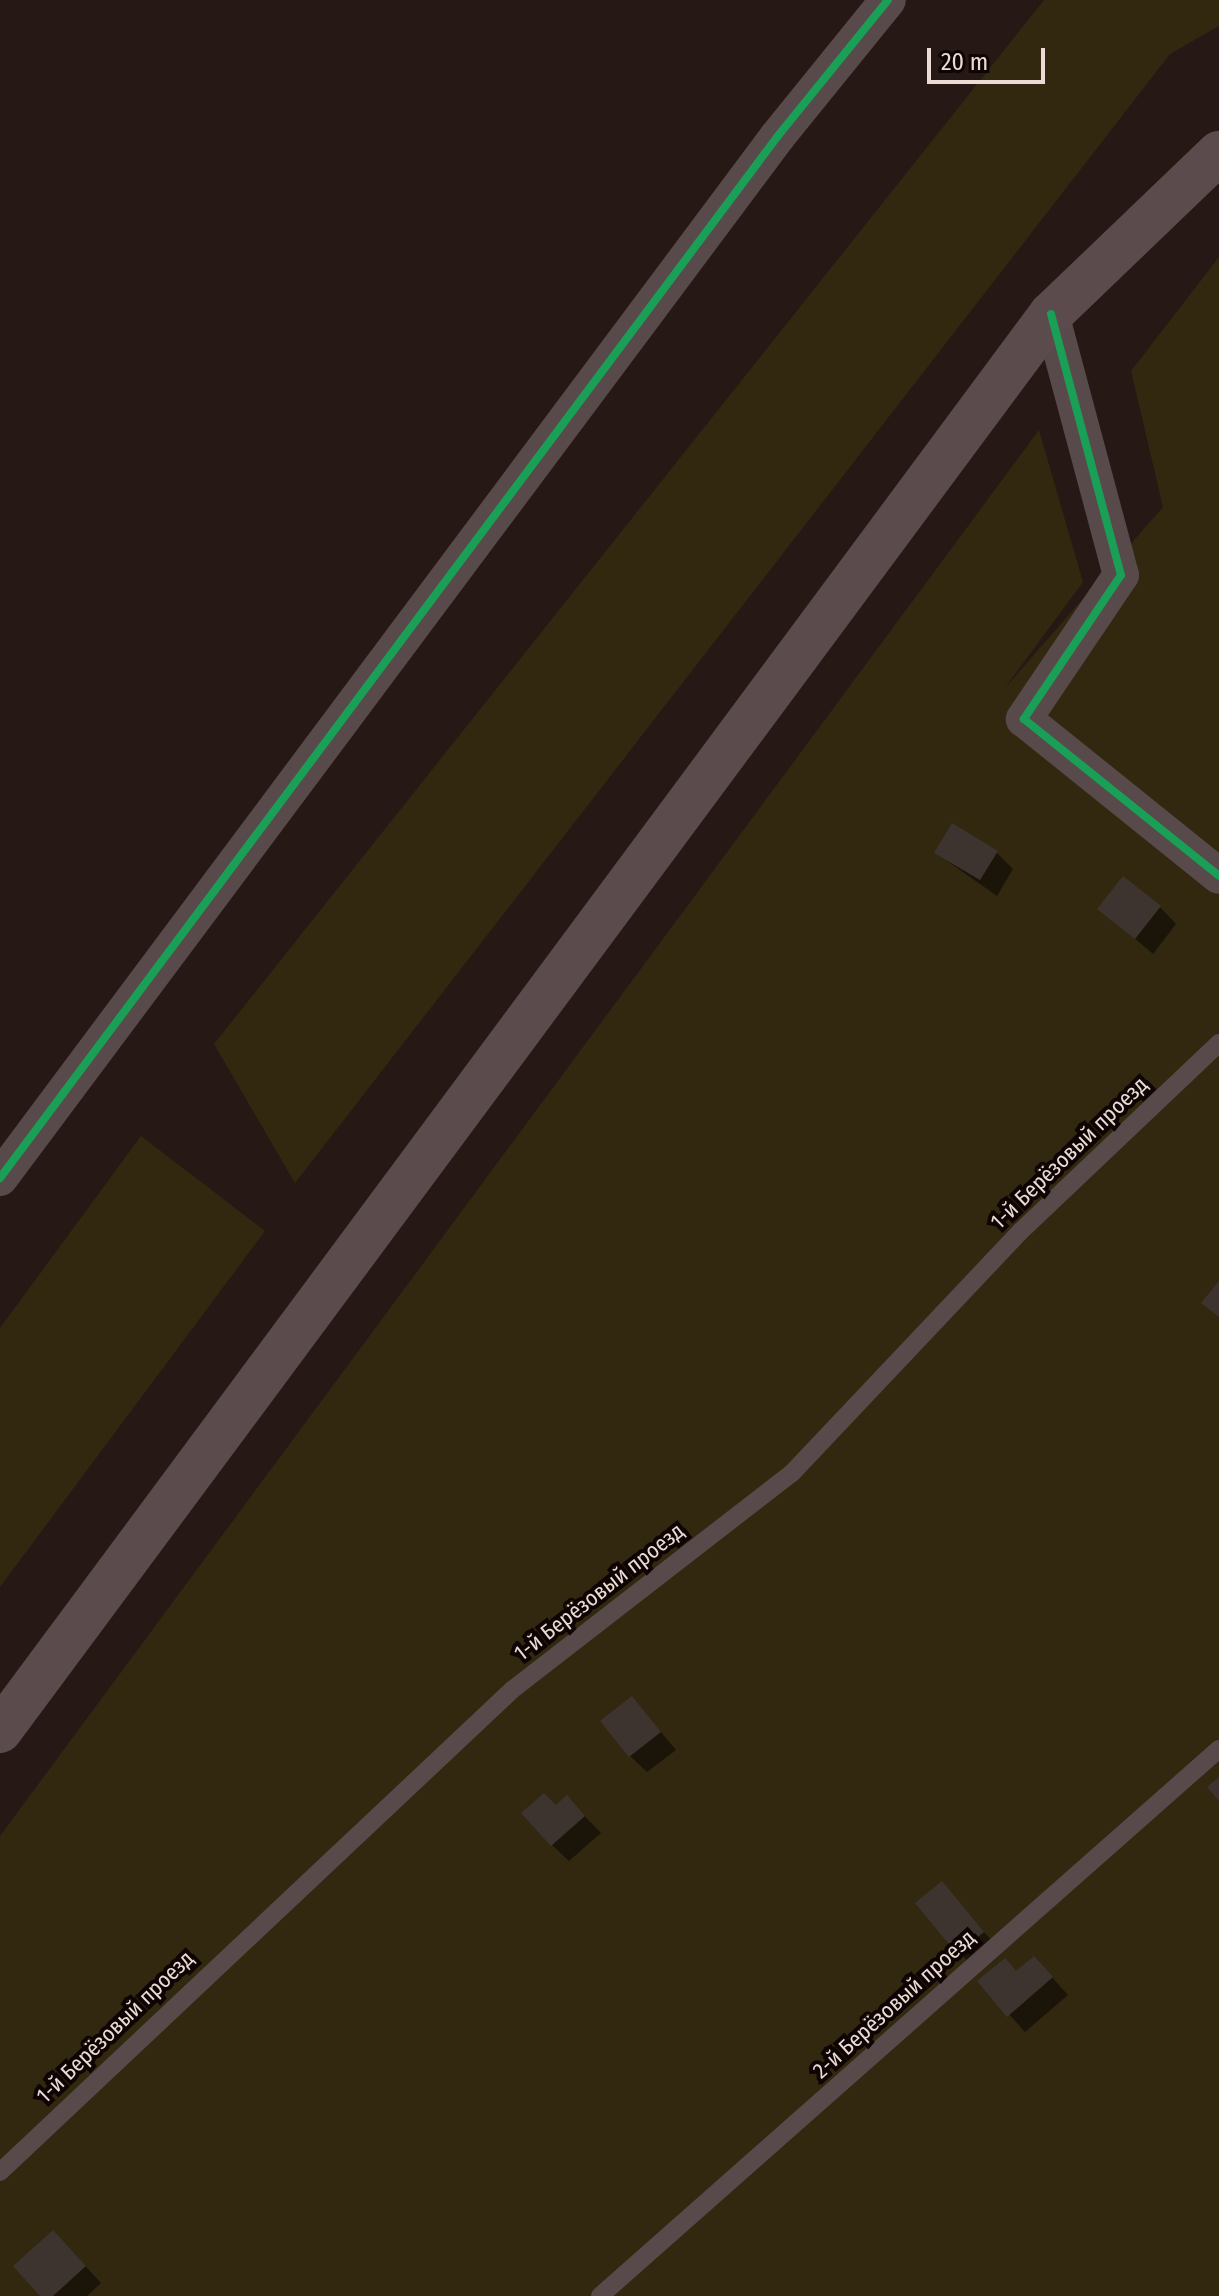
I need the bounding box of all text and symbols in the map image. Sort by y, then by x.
scale bar [931,32,1049,82]
text: 20 m [941,48,988,76]
street label: 1-й Берёзовый проезд [985,1071,1153,1235]
street label: 1-й Берёзовый проезд [509,1518,689,1666]
street label: 2-й Берёзовый проезд [807,1924,981,2084]
street label: 1-й Берёзовый проезд [31,1945,199,2109]

